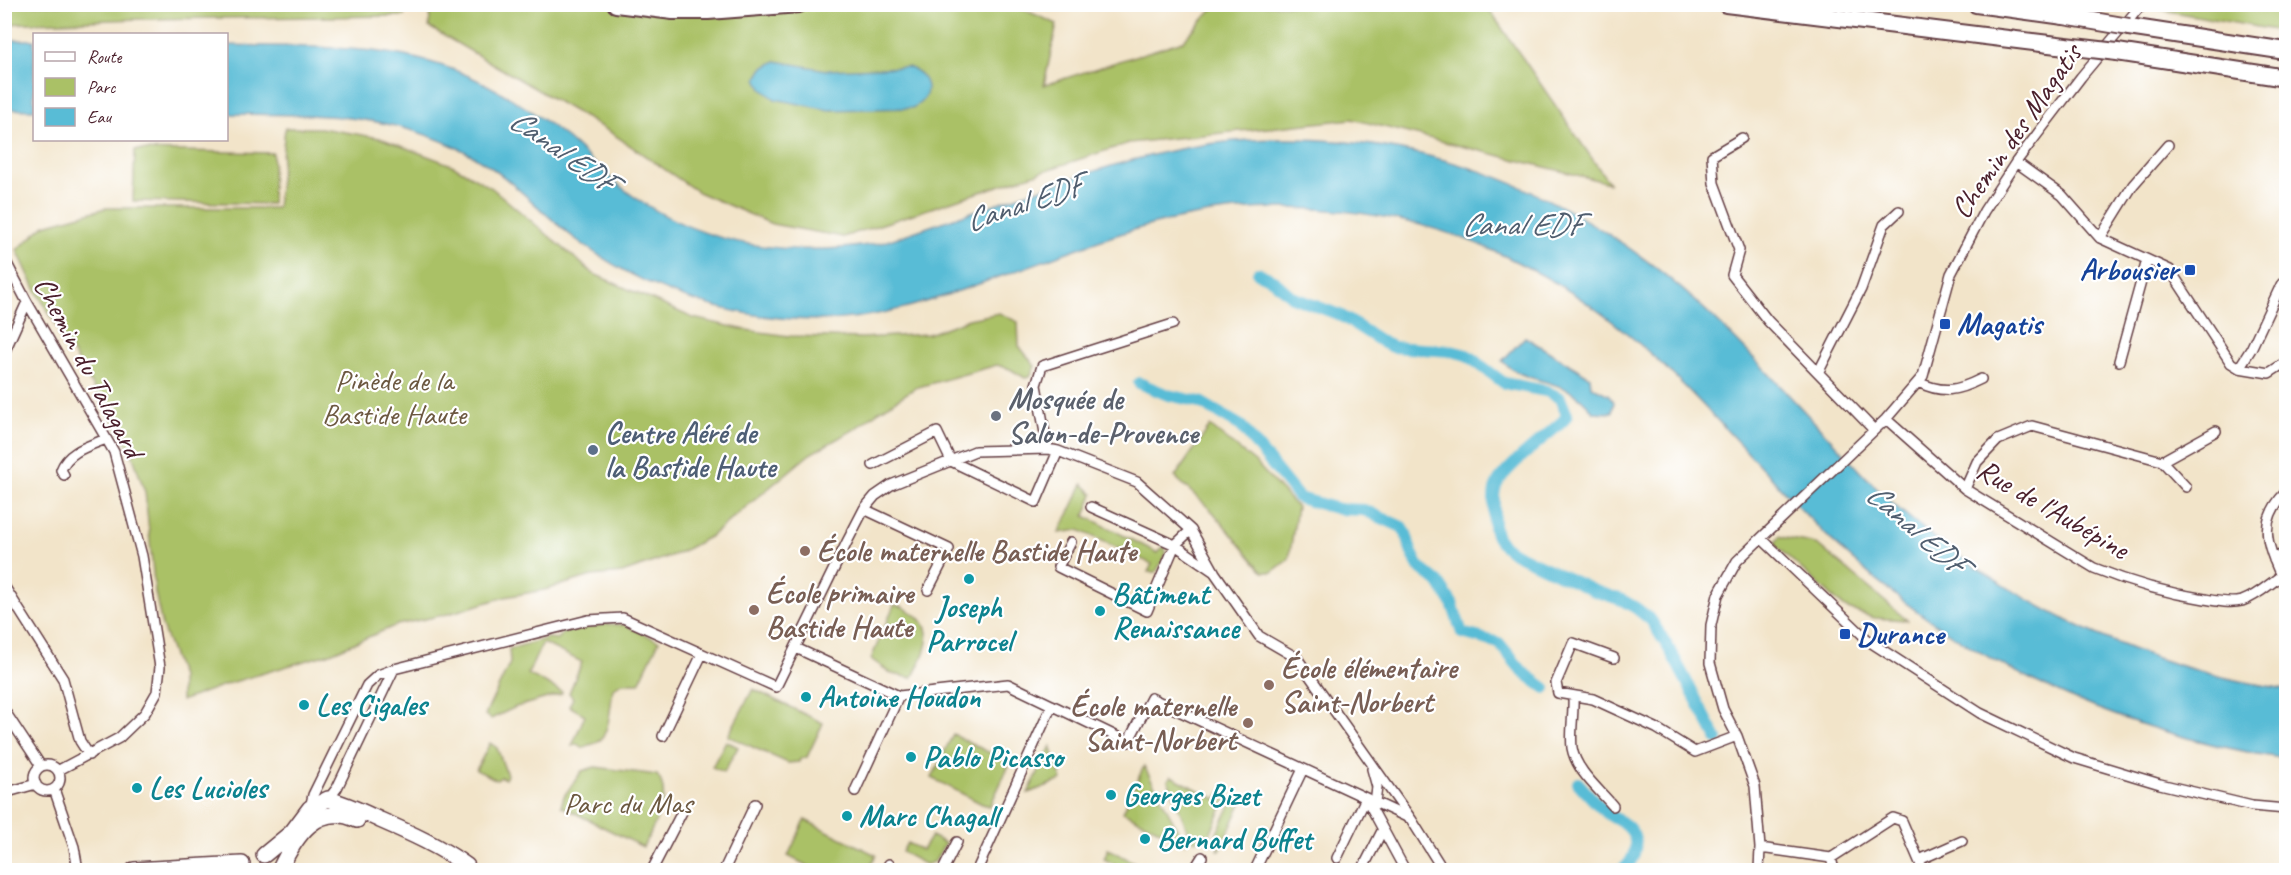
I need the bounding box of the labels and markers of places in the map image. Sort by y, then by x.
place label: Arbousier [2080,251,2181,289]
marker: Arbousier [2183,263,2197,277]
place label: Magatis [1957,305,2045,343]
marker: Magatis [1938,317,1952,331]
place label: Mosquée de Salon-de-Provence [1008,380,1200,452]
marker: Mosquée de Salon-de-Provence [989,409,1003,423]
place label: Centre Aéré de la Bastide Haute [605,414,778,486]
marker: Centre Aéré de la Bastide Haute [586,443,600,457]
place label: École maternelle Bastide Haute [817,532,1138,570]
marker: École maternelle Bastide Haute [798,544,812,558]
marker: Joseph Parrocel [962,572,976,586]
place label: École primaire Bastide Haute [766,574,915,646]
place label: Bâtiment Renaissance [1112,575,1241,647]
place label: Joseph Parrocel [926,588,1017,660]
marker: École primaire Bastide Haute [747,603,761,617]
marker: Bâtiment Renaissance [1093,604,1107,618]
place label: Durance [1857,615,1946,653]
marker: Durance [1838,627,1852,641]
place label: École élémentaire Saint-Norbert [1281,649,1459,721]
place label: Antoine Houdon [818,678,982,716]
marker: École élémentaire Saint-Norbert [1262,678,1276,692]
place label: Les Cigales [316,686,430,724]
place label: École maternelle Saint-Norbert [1070,687,1239,759]
marker: Antoine Houdon [799,690,813,704]
marker: Les Cigales [297,698,311,712]
marker: École maternelle Saint-Norbert [1241,716,1255,730]
place label: Pablo Picasso [923,738,1066,776]
marker: Pablo Picasso [904,750,918,764]
place label: Les Lucioles [149,769,270,807]
place label: Georges Bizet [1123,776,1263,814]
marker: Les Lucioles [130,781,144,795]
marker: Georges Bizet [1104,788,1118,802]
place label: Marc Chagall [859,797,1004,835]
marker: Marc Chagall [840,809,854,823]
place label: Bernard Buffet [1157,820,1315,858]
marker: Bernard Buffet [1138,832,1152,846]

